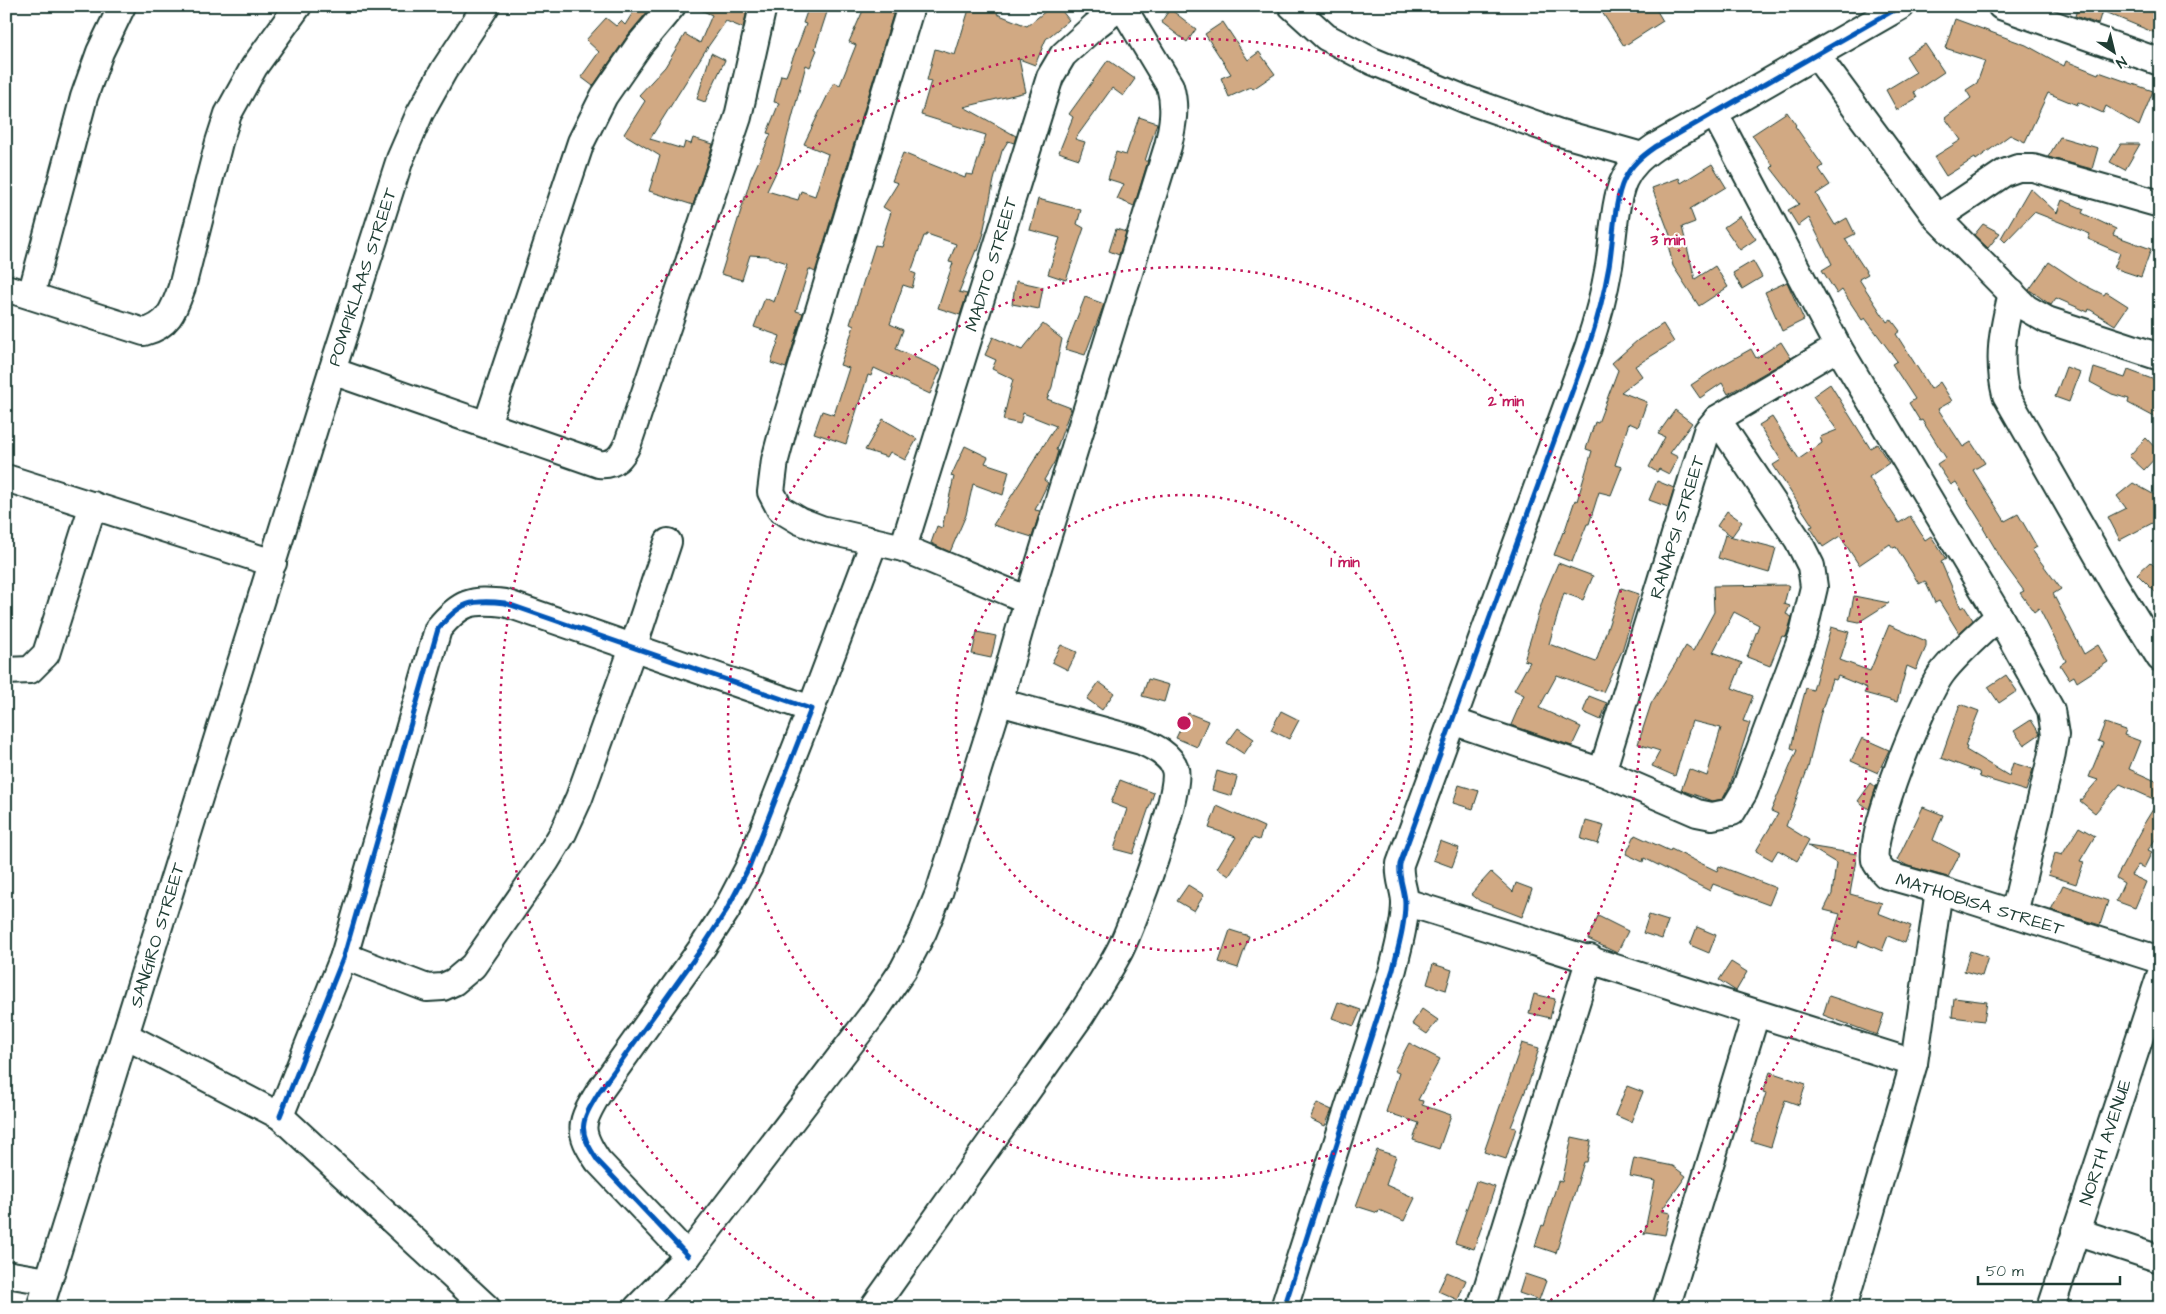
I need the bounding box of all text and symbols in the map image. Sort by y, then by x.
north arrow [2088,28,2138,78]
text: N [2111,51,2130,73]
street label: POMPIKLAAS STREET [322,184,403,369]
street label: MADITO STREET [959,193,1024,334]
text: 3 min [1649,230,1686,251]
text: 2 min [1487,391,1525,412]
street label: RANAPSI STREET [1644,452,1711,602]
text: 1 min [1330,552,1360,573]
centre of rings [1175,714,1193,732]
street label: SANGIRO STREET [124,859,192,1010]
street label: MATHOBISA STREET [1893,867,2068,942]
street label: NORTH AVENUE [2073,1076,2138,1208]
scale bar [1978,1254,2121,1286]
text: 50 m [1986,1261,2024,1282]

